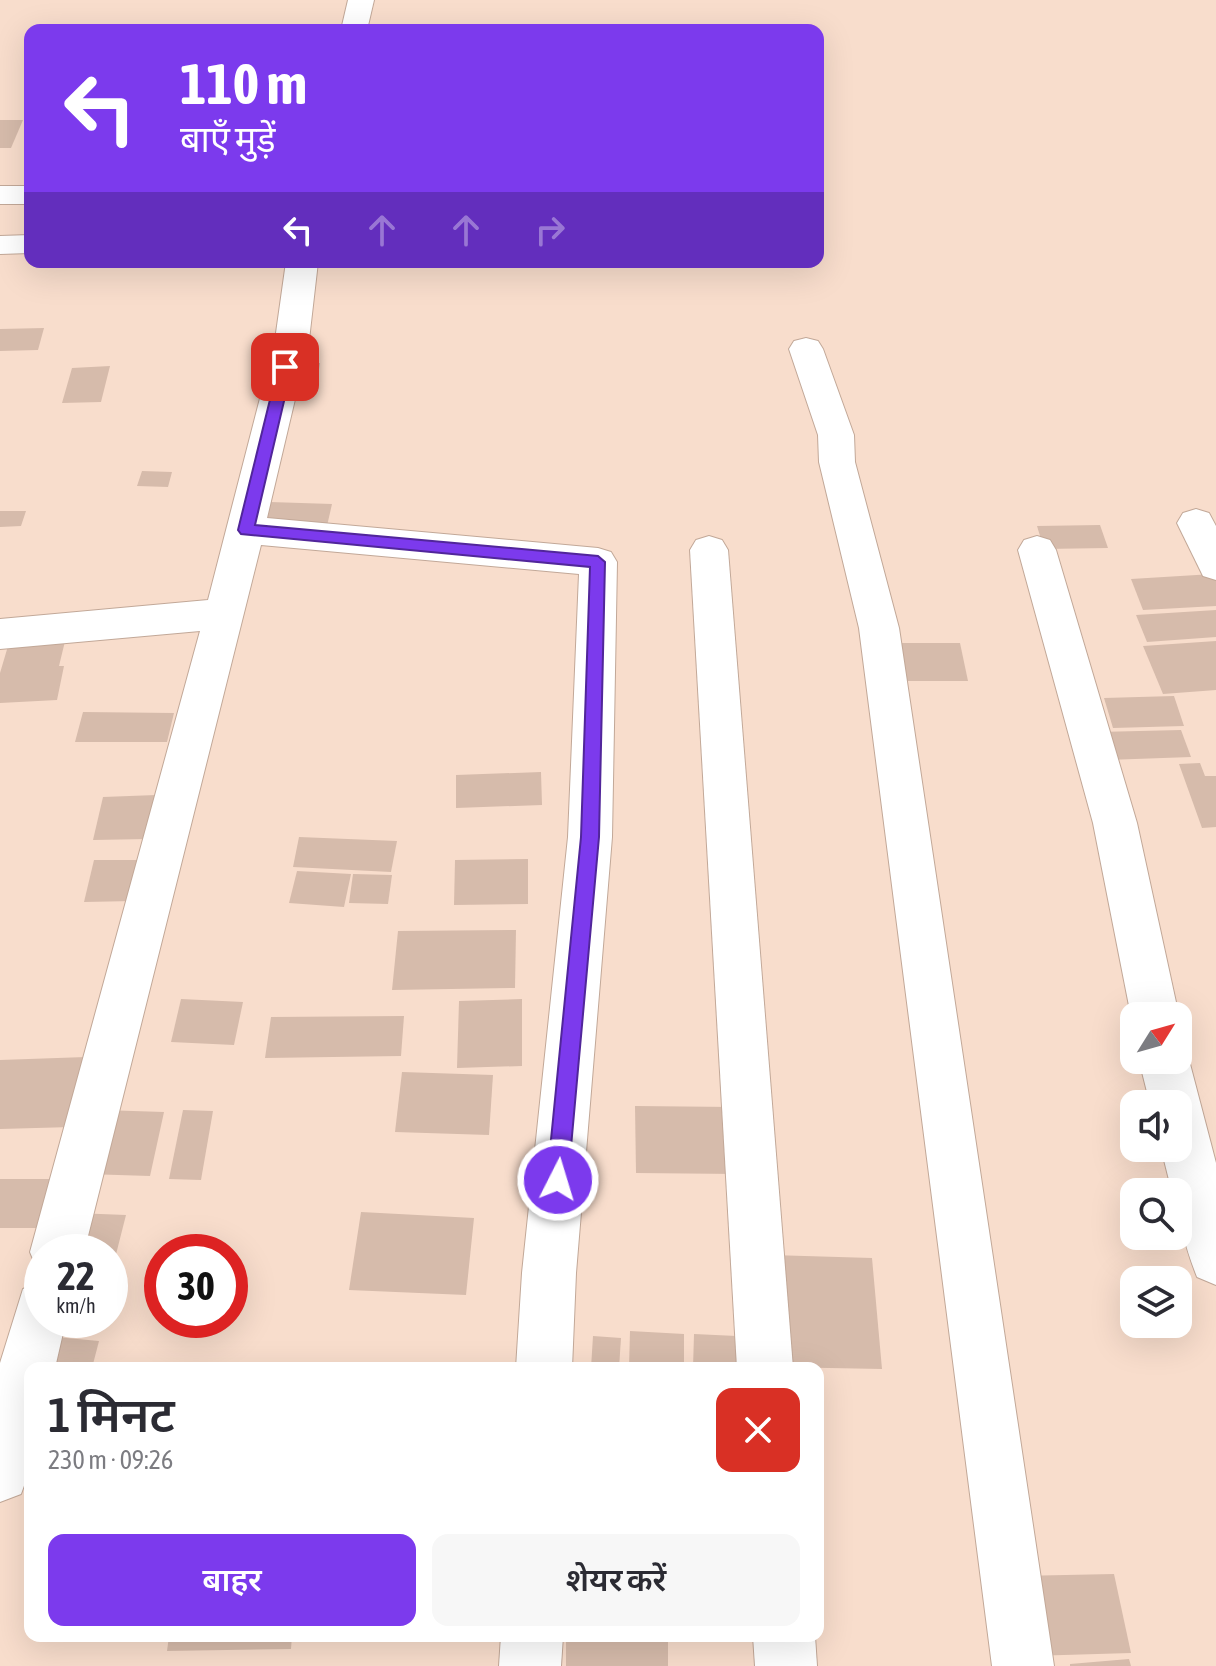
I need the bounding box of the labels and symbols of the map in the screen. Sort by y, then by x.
pin [251,333,319,401]
north arrow [1120,1002,1192,1074]
position arrow [516,1138,600,1222]
speed limit sign: 30 [144,1234,248,1338]

